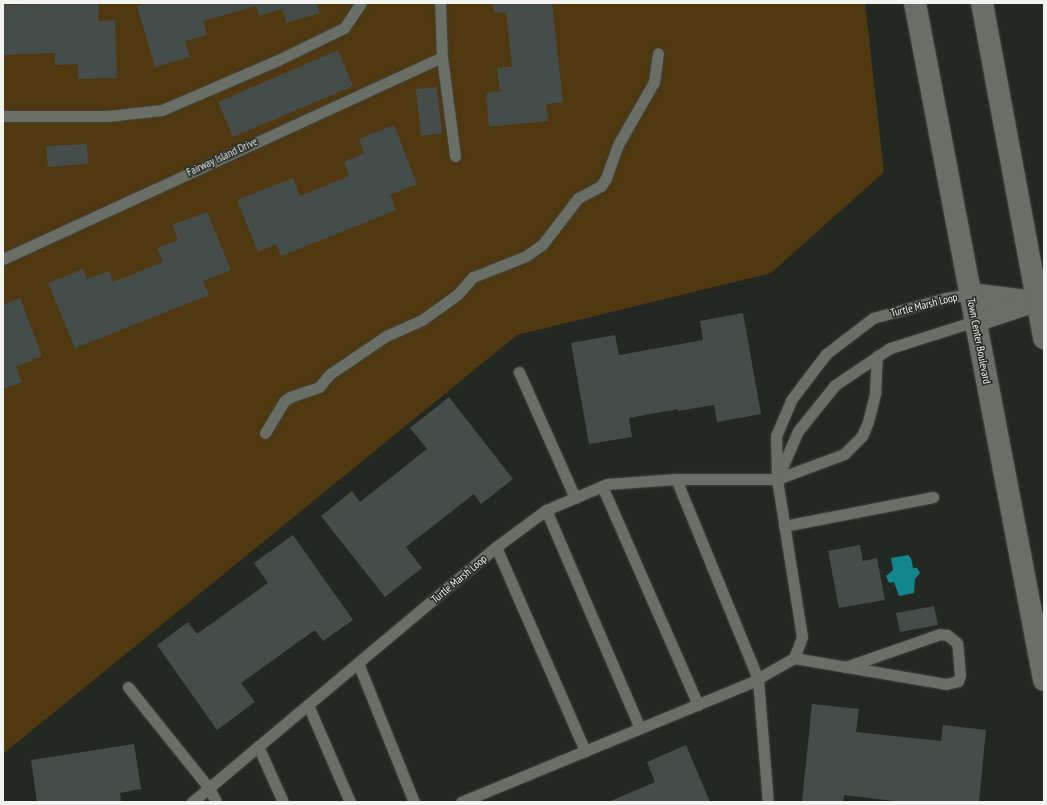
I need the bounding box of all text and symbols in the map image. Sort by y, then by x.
street label: Fairway Island Drive [184,135,260,179]
street label: Turtle Marsh Loop [889,290,959,320]
street label: Town Center Boulevard [964,297,994,385]
street label: Turtle Marsh Loop [429,552,489,606]

